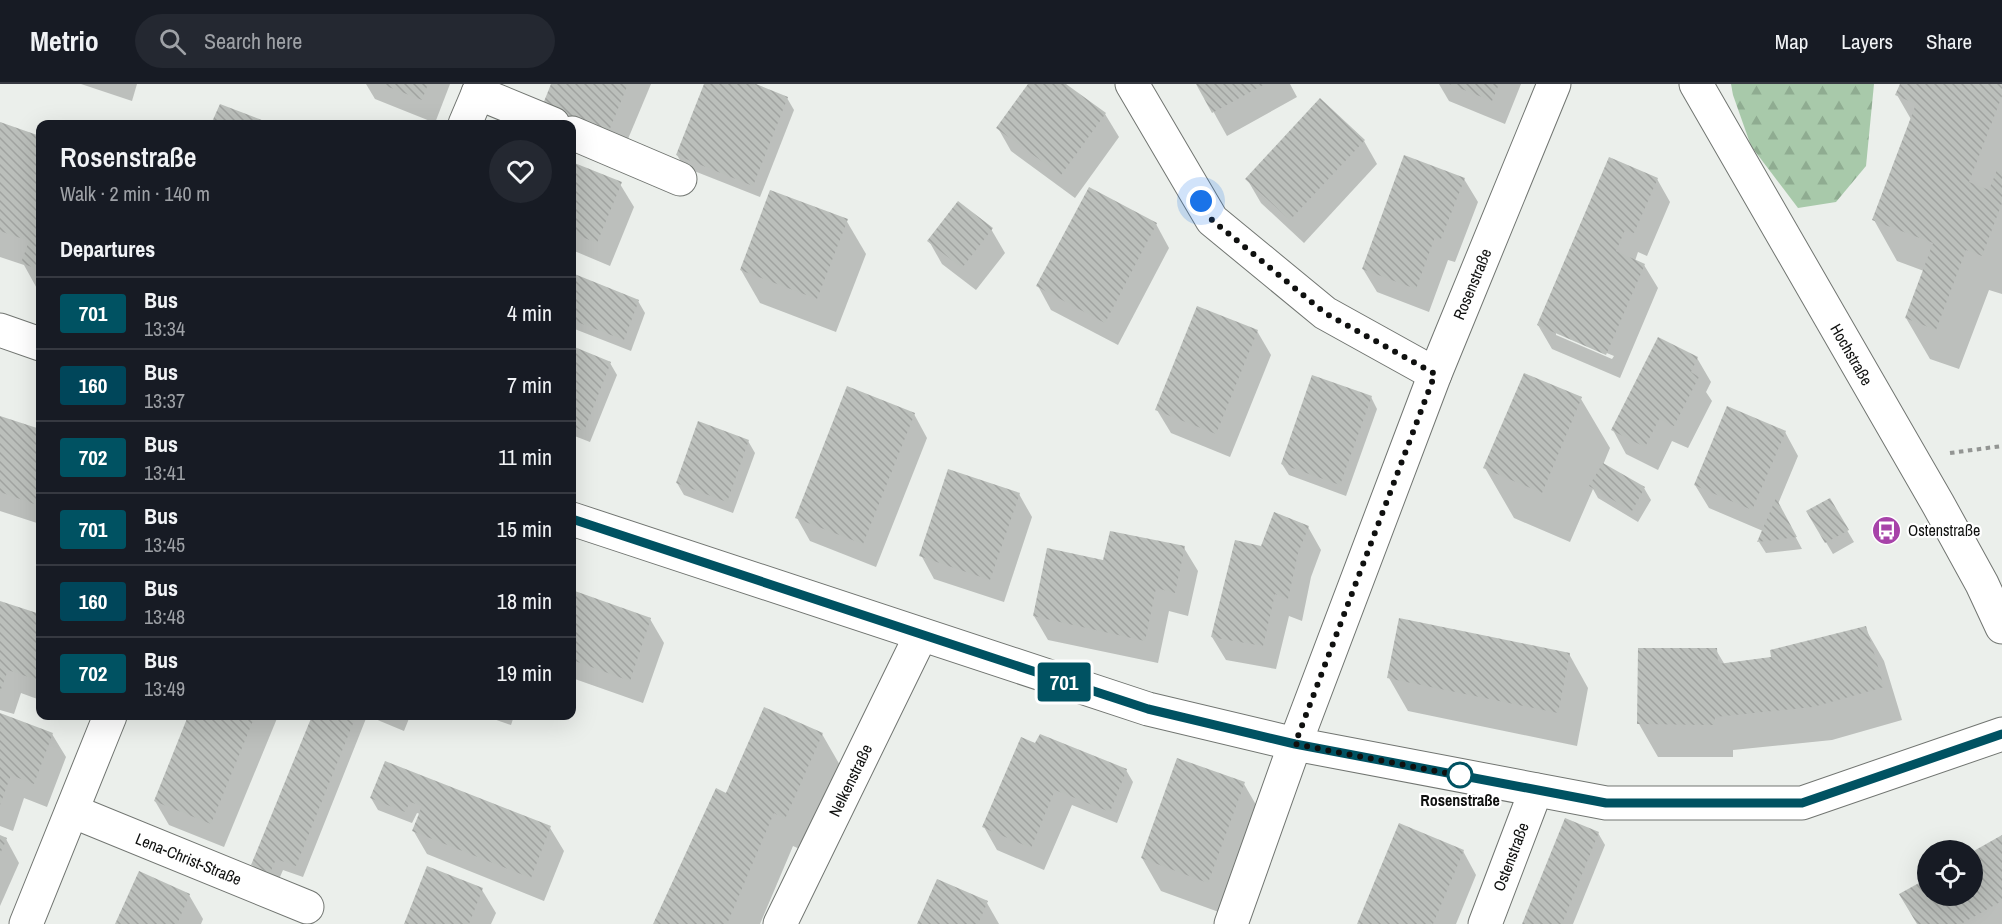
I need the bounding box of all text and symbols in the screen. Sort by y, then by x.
search box [135,14,555,68]
text: Metrio [30,22,99,60]
icon: search [156,25,189,58]
text: Search here [204,26,302,56]
text: Map [1775,27,1808,56]
text: Layers [1841,27,1893,56]
text: Share [1926,27,1972,56]
text: Rosenstraße [60,138,196,176]
button: heart [489,140,552,203]
text: Walk · 2 min · 140 m [60,180,210,207]
your location [1186,186,1216,216]
text: Departures [60,234,155,264]
street label: Rosenstraße [1448,245,1496,323]
text: Bus [144,285,178,315]
text: 4 min [507,298,552,328]
text: 701 [79,299,107,328]
text: 13:34 [144,315,185,342]
street label: Hochstraße [1825,319,1878,389]
text: Bus [144,357,178,387]
text: 7 min [507,370,552,400]
text: 160 [79,371,107,400]
text: 13:37 [144,387,185,414]
text: Bus [144,429,178,459]
text: 11 min [498,442,552,472]
text: 702 [79,443,107,472]
text: 13:41 [144,459,185,486]
text: Bus [144,501,178,531]
text: 15 min [497,514,552,544]
bus stop icon: Ostenstraße [1871,514,1903,546]
text: 701 [79,515,107,544]
place label: Ostenstraße [1908,519,1980,541]
text: 13:45 [144,531,185,558]
text: Bus [144,573,178,603]
text: 18 min [497,586,552,616]
text: 160 [79,587,107,616]
text: 13:48 [144,603,185,630]
text: Bus [144,645,178,675]
text: 19 min [497,658,552,688]
text: 702 [79,659,107,688]
line badge: 701 [1030,662,1098,702]
text: 701 [1050,668,1078,697]
text: 13:49 [144,675,185,702]
street label: Nelkenstraße [823,740,877,820]
marker: Rosenstraße [1447,762,1473,788]
place label: Rosenstraße [1420,789,1500,811]
street label: Ostenstraße [1487,819,1534,894]
street label: Lena-Christ-Straße [132,827,245,890]
map controls [1917,840,1983,906]
button: locate [1917,840,1983,906]

